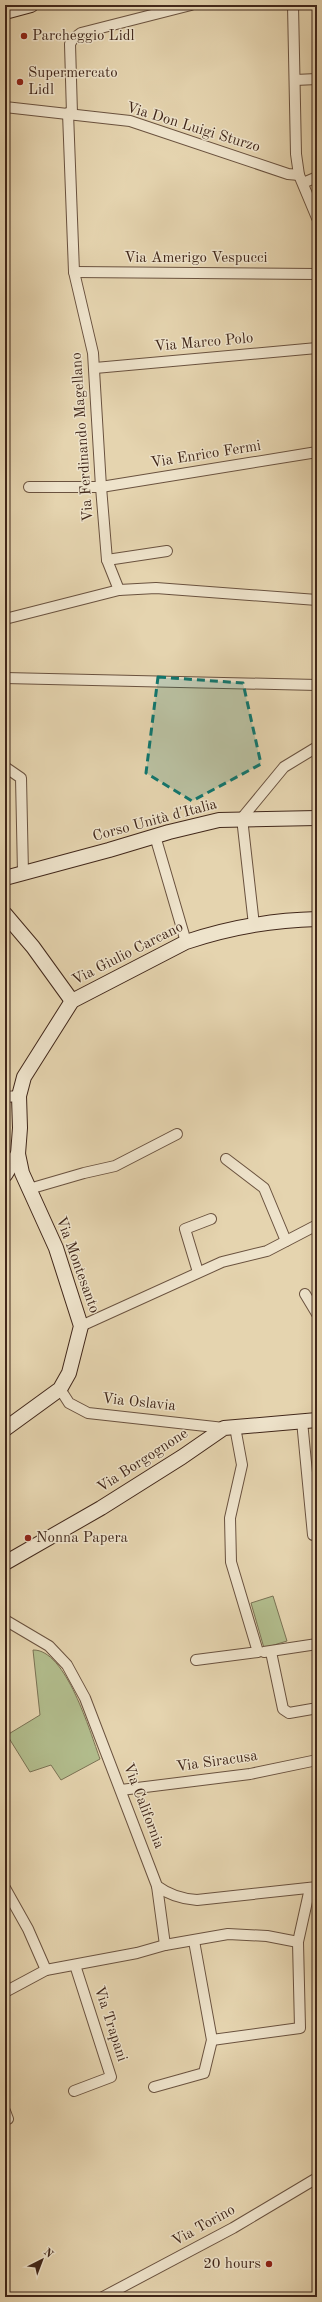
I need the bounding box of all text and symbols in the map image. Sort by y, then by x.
place label: Parcheggio Lidl [32,29,135,44]
marker: Parcheggio Lidl [19,31,29,41]
place label: Supermercato Lidl [28,66,118,98]
marker: Supermercato Lidl [15,77,25,87]
street label: Via Don Luigi Sturzo [124,100,262,156]
street label: Via Amerigo Vespucci [124,251,268,266]
street label: Via Marco Polo [154,331,254,355]
street label: Via Ferdinando Magellano [70,352,96,522]
street label: Via Enrico Fermi [150,439,262,471]
street label: Corso Unità d'Italia [91,797,219,845]
street label: Via Giulio Carcano [70,920,186,988]
street label: Via Montesanto [53,1215,101,1315]
street label: Via Oslavia [101,1392,177,1414]
street label: Via Borgognone [95,1426,191,1496]
place label: Nonna Papera [36,1531,129,1546]
marker: Nonna Papera [23,1533,33,1543]
street label: Via Siracusa [175,1749,259,1775]
street label: Via California [120,1761,166,1851]
street label: Via Trapani [91,1985,129,2063]
street label: Via Torino [170,2203,238,2249]
north arrow [22,2240,62,2280]
text: N [41,2247,55,2261]
place label: 20 hours [203,2257,261,2272]
marker: 20 hours [264,2259,274,2269]

